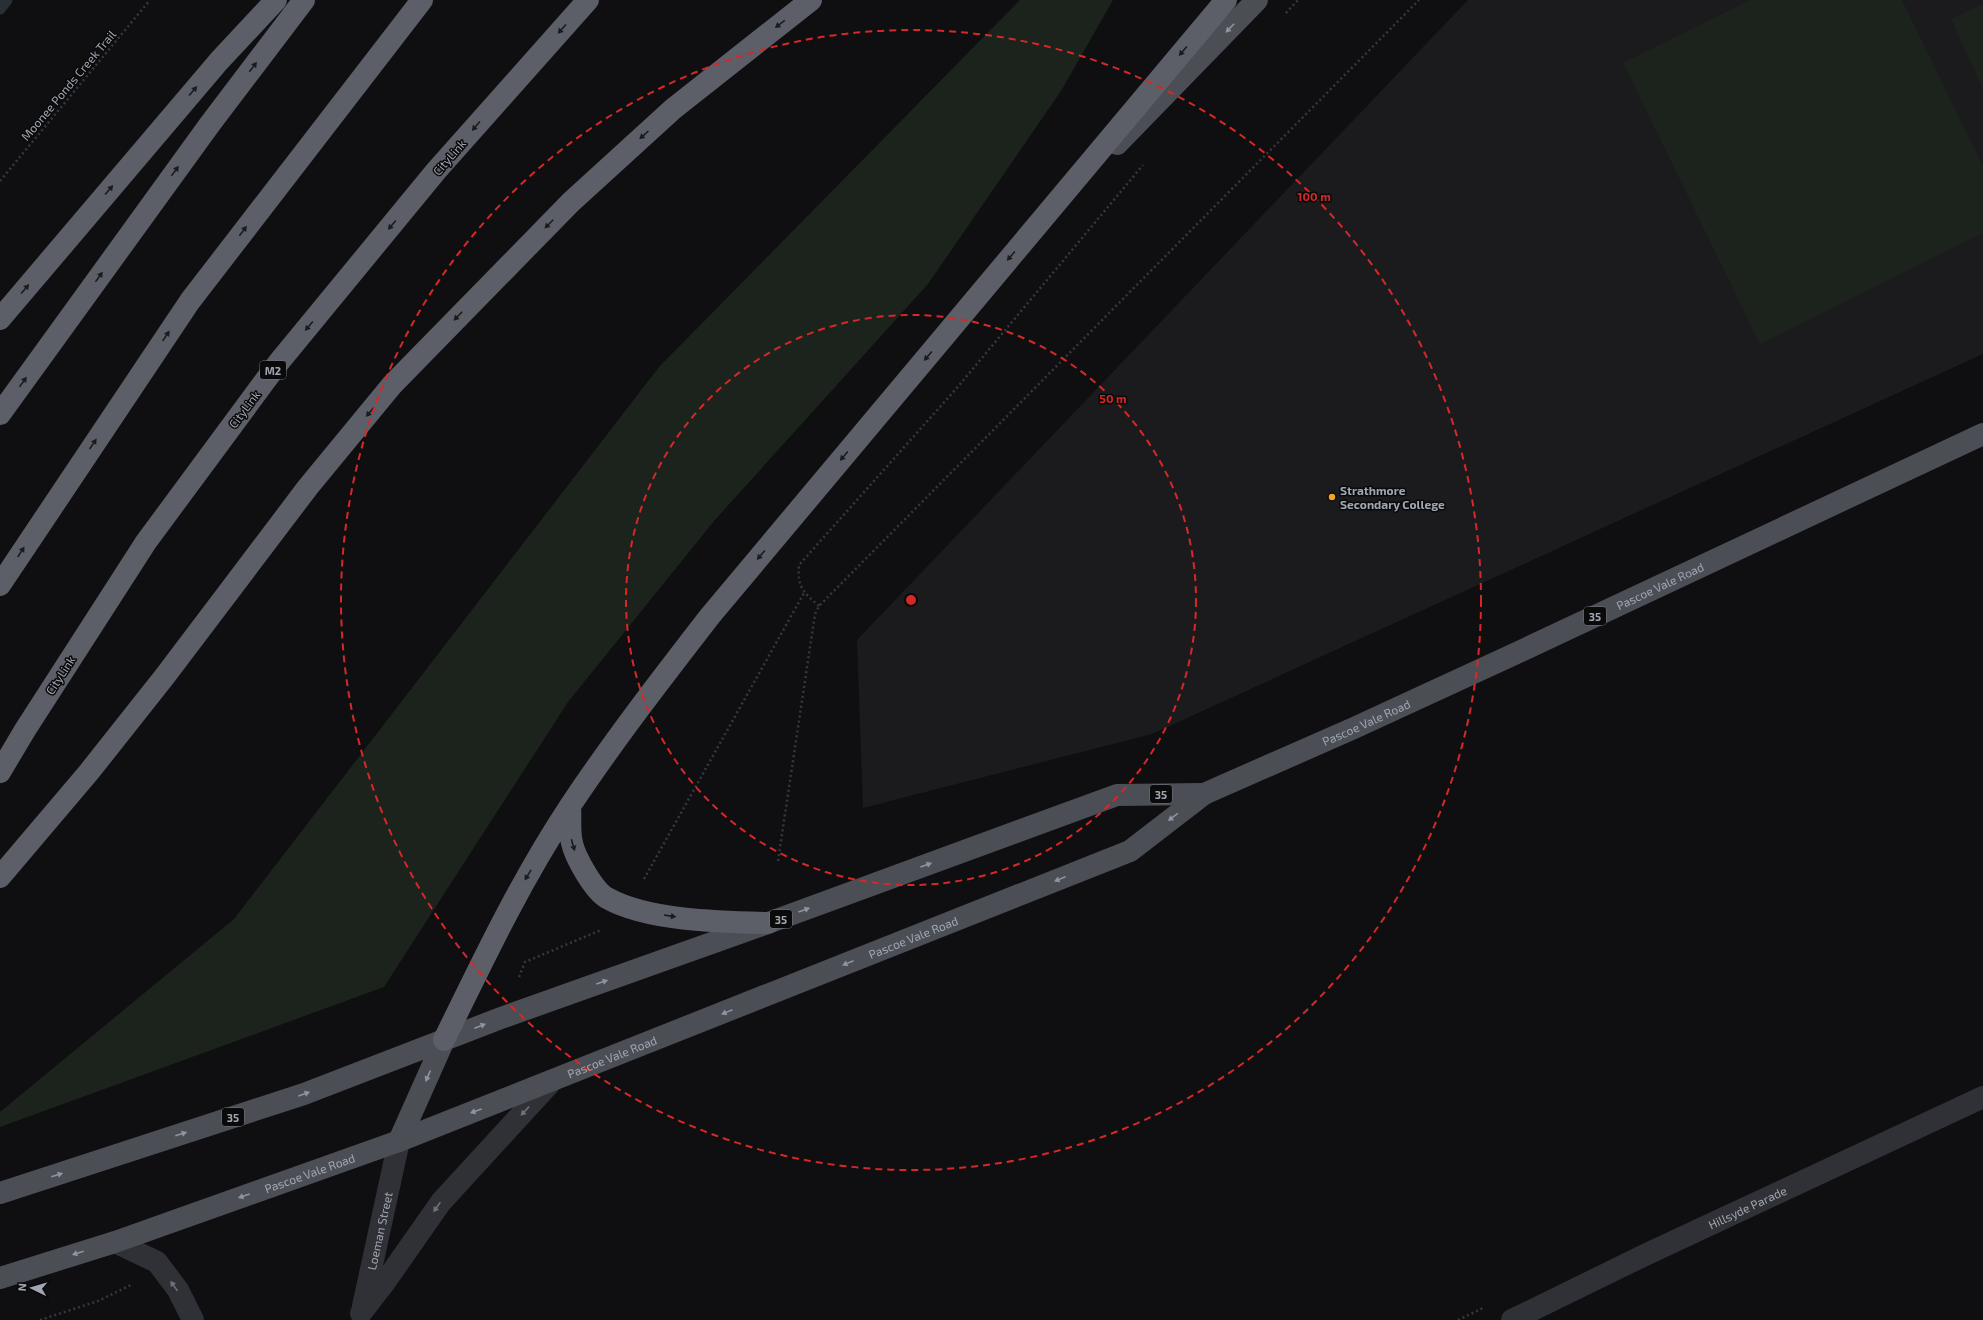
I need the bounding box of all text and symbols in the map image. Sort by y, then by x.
one-way arrow [775,19,786,28]
one-way arrow [1225,23,1235,33]
one-way arrow [557,24,566,34]
street label: Moonee Ponds Creek Trail [18,27,119,143]
one-way arrow [1178,46,1187,57]
one-way arrow [249,62,257,73]
one-way arrow [189,86,198,96]
one-way arrow [471,121,480,132]
one-way arrow [639,131,649,140]
street label: CityLink [430,136,468,178]
one-way arrow [171,166,180,177]
one-way arrow [104,185,114,195]
text: 100 m [1297,189,1331,203]
one-way arrow [544,219,554,229]
one-way arrow [387,220,396,231]
one-way arrow [239,226,247,237]
one-way arrow [1007,251,1016,261]
one-way arrow [95,271,103,282]
one-way arrow [20,284,29,294]
one-way arrow [454,312,463,321]
one-way arrow [304,320,313,331]
one-way arrow [162,331,170,341]
one-way arrow [924,351,933,361]
road number: M2 [260,361,286,379]
one-way arrow [19,377,27,387]
street label: CityLink [225,388,263,430]
text: 50 m [1099,391,1127,405]
one-way arrow [365,407,374,418]
one-way arrow [89,438,97,449]
one-way arrow [840,450,849,461]
place label: Strathmore Secondary College [1340,483,1445,512]
marker: Strathmore Secondary College [1327,492,1337,502]
one-way arrow [17,547,25,557]
one-way arrow [756,550,765,560]
street label: Pascoe Vale Road [1614,559,1706,612]
centre of rings [904,593,918,607]
road number: 35 [1584,607,1606,625]
street label: CityLink [42,653,78,697]
street label: Pascoe Vale Road [1320,696,1412,748]
road number: 35 [1150,785,1172,803]
one-way arrow [1168,813,1178,821]
one-way arrow [570,839,576,851]
one-way arrow [920,862,932,868]
one-way arrow [525,869,532,881]
one-way arrow [1053,876,1065,882]
one-way arrow [798,907,810,913]
road number: 35 [770,910,792,928]
one-way arrow [664,913,676,919]
street label: Pascoe Vale Road [866,913,960,961]
one-way arrow [842,961,854,967]
one-way arrow [597,978,609,984]
one-way arrow [721,1009,733,1015]
one-way arrow [474,1022,486,1028]
street label: Pascoe Vale Road [565,1032,659,1081]
one-way arrow [425,1070,431,1081]
one-way arrow [299,1091,311,1097]
one-way arrow [520,1106,529,1116]
road number: 35 [222,1108,244,1126]
one-way arrow [469,1109,481,1115]
one-way arrow [175,1131,187,1137]
street label: Pascoe Vale Road [262,1150,357,1195]
one-way arrow [51,1172,63,1178]
street label: Hillsyde Parade [1706,1183,1789,1231]
street label: Loeman Street [364,1190,395,1271]
one-way arrow [237,1194,249,1200]
one-way arrow [434,1202,442,1212]
one-way arrow [72,1251,84,1257]
north arrow [12,1268,52,1308]
one-way arrow [170,1281,178,1291]
text: N [15,1283,28,1292]

